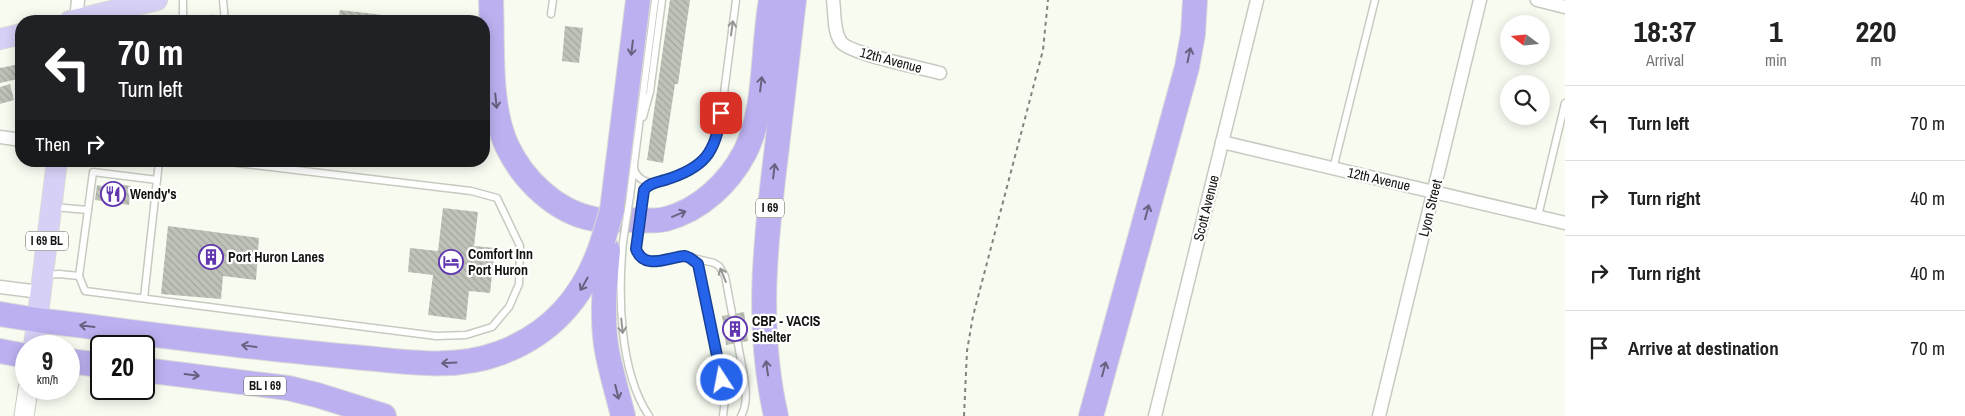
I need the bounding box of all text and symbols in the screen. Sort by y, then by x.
text: 18:37 [1634,11,1696,51]
text: 1 [1769,11,1783,51]
text: 220 [1855,11,1896,51]
north arrow [1500,15,1550,65]
map controls [1500,15,1550,125]
one-way arrow [727,20,737,36]
text: 70 m [118,29,183,76]
icon: left [35,35,100,100]
one-way arrow [627,40,637,56]
street label: 12th Avenue [858,43,924,77]
one-way arrow [1185,48,1194,64]
text: Arrival [1646,49,1684,71]
text: min [1765,49,1787,71]
text: m [1870,49,1881,71]
text: Turn left [118,74,183,104]
button: search [1500,75,1550,125]
one-way arrow [756,77,766,93]
pin [700,92,742,134]
one-way arrow [491,93,501,109]
icon: arrive [707,99,735,127]
icon: left [1585,109,1613,137]
text: Turn left [1628,110,1689,136]
text: 70 m [1910,110,1945,136]
icon: right [81,130,109,158]
text: Then [35,131,71,157]
street label: 12th Avenue [1346,163,1412,195]
one-way arrow [769,164,779,180]
street label: Scott Avenue [1189,173,1223,243]
street label: Lyon Street [1414,178,1446,238]
restaurant icon: Wendy's [100,181,126,207]
icon: right [1585,184,1613,212]
place label: Wendy's [130,185,177,203]
text: Turn right [1628,185,1700,211]
text: 40 m [1910,185,1945,211]
road number: I 69 [756,198,784,218]
one-way arrow [1143,205,1152,221]
one-way arrow [671,208,686,218]
road number: I 69 BL [26,232,68,250]
building icon: Port Huron Lanes [198,244,224,270]
place label: Comfort Inn Port Huron [468,245,533,279]
place label: Port Huron Lanes [228,248,324,266]
hotel icon: Comfort Inn Port Huron [438,249,464,275]
icon: right [1585,259,1613,287]
text: Turn right [1628,260,1700,286]
text: 40 m [1910,260,1945,286]
one-way arrow [718,267,727,282]
one-way arrow [578,277,588,291]
place label: CBP - VACIS Shelter [752,312,821,346]
building icon: CBP - VACIS Shelter [722,316,748,342]
one-way arrow [617,318,627,334]
one-way arrow [80,321,96,331]
icon: arrive [1585,334,1613,362]
speed limit sign: 20 [90,335,155,400]
text: Arrive at destination [1628,335,1779,361]
text: 70 m [1910,335,1945,361]
one-way arrow [241,341,257,351]
text: 9 [42,344,53,378]
position arrow [695,353,747,405]
one-way arrow [442,358,458,368]
one-way arrow [761,361,771,377]
one-way arrow [1099,361,1109,377]
one-way arrow [184,370,200,380]
text: km/h [37,372,58,388]
road number: BL I 69 [244,376,286,396]
one-way arrow [613,384,622,400]

